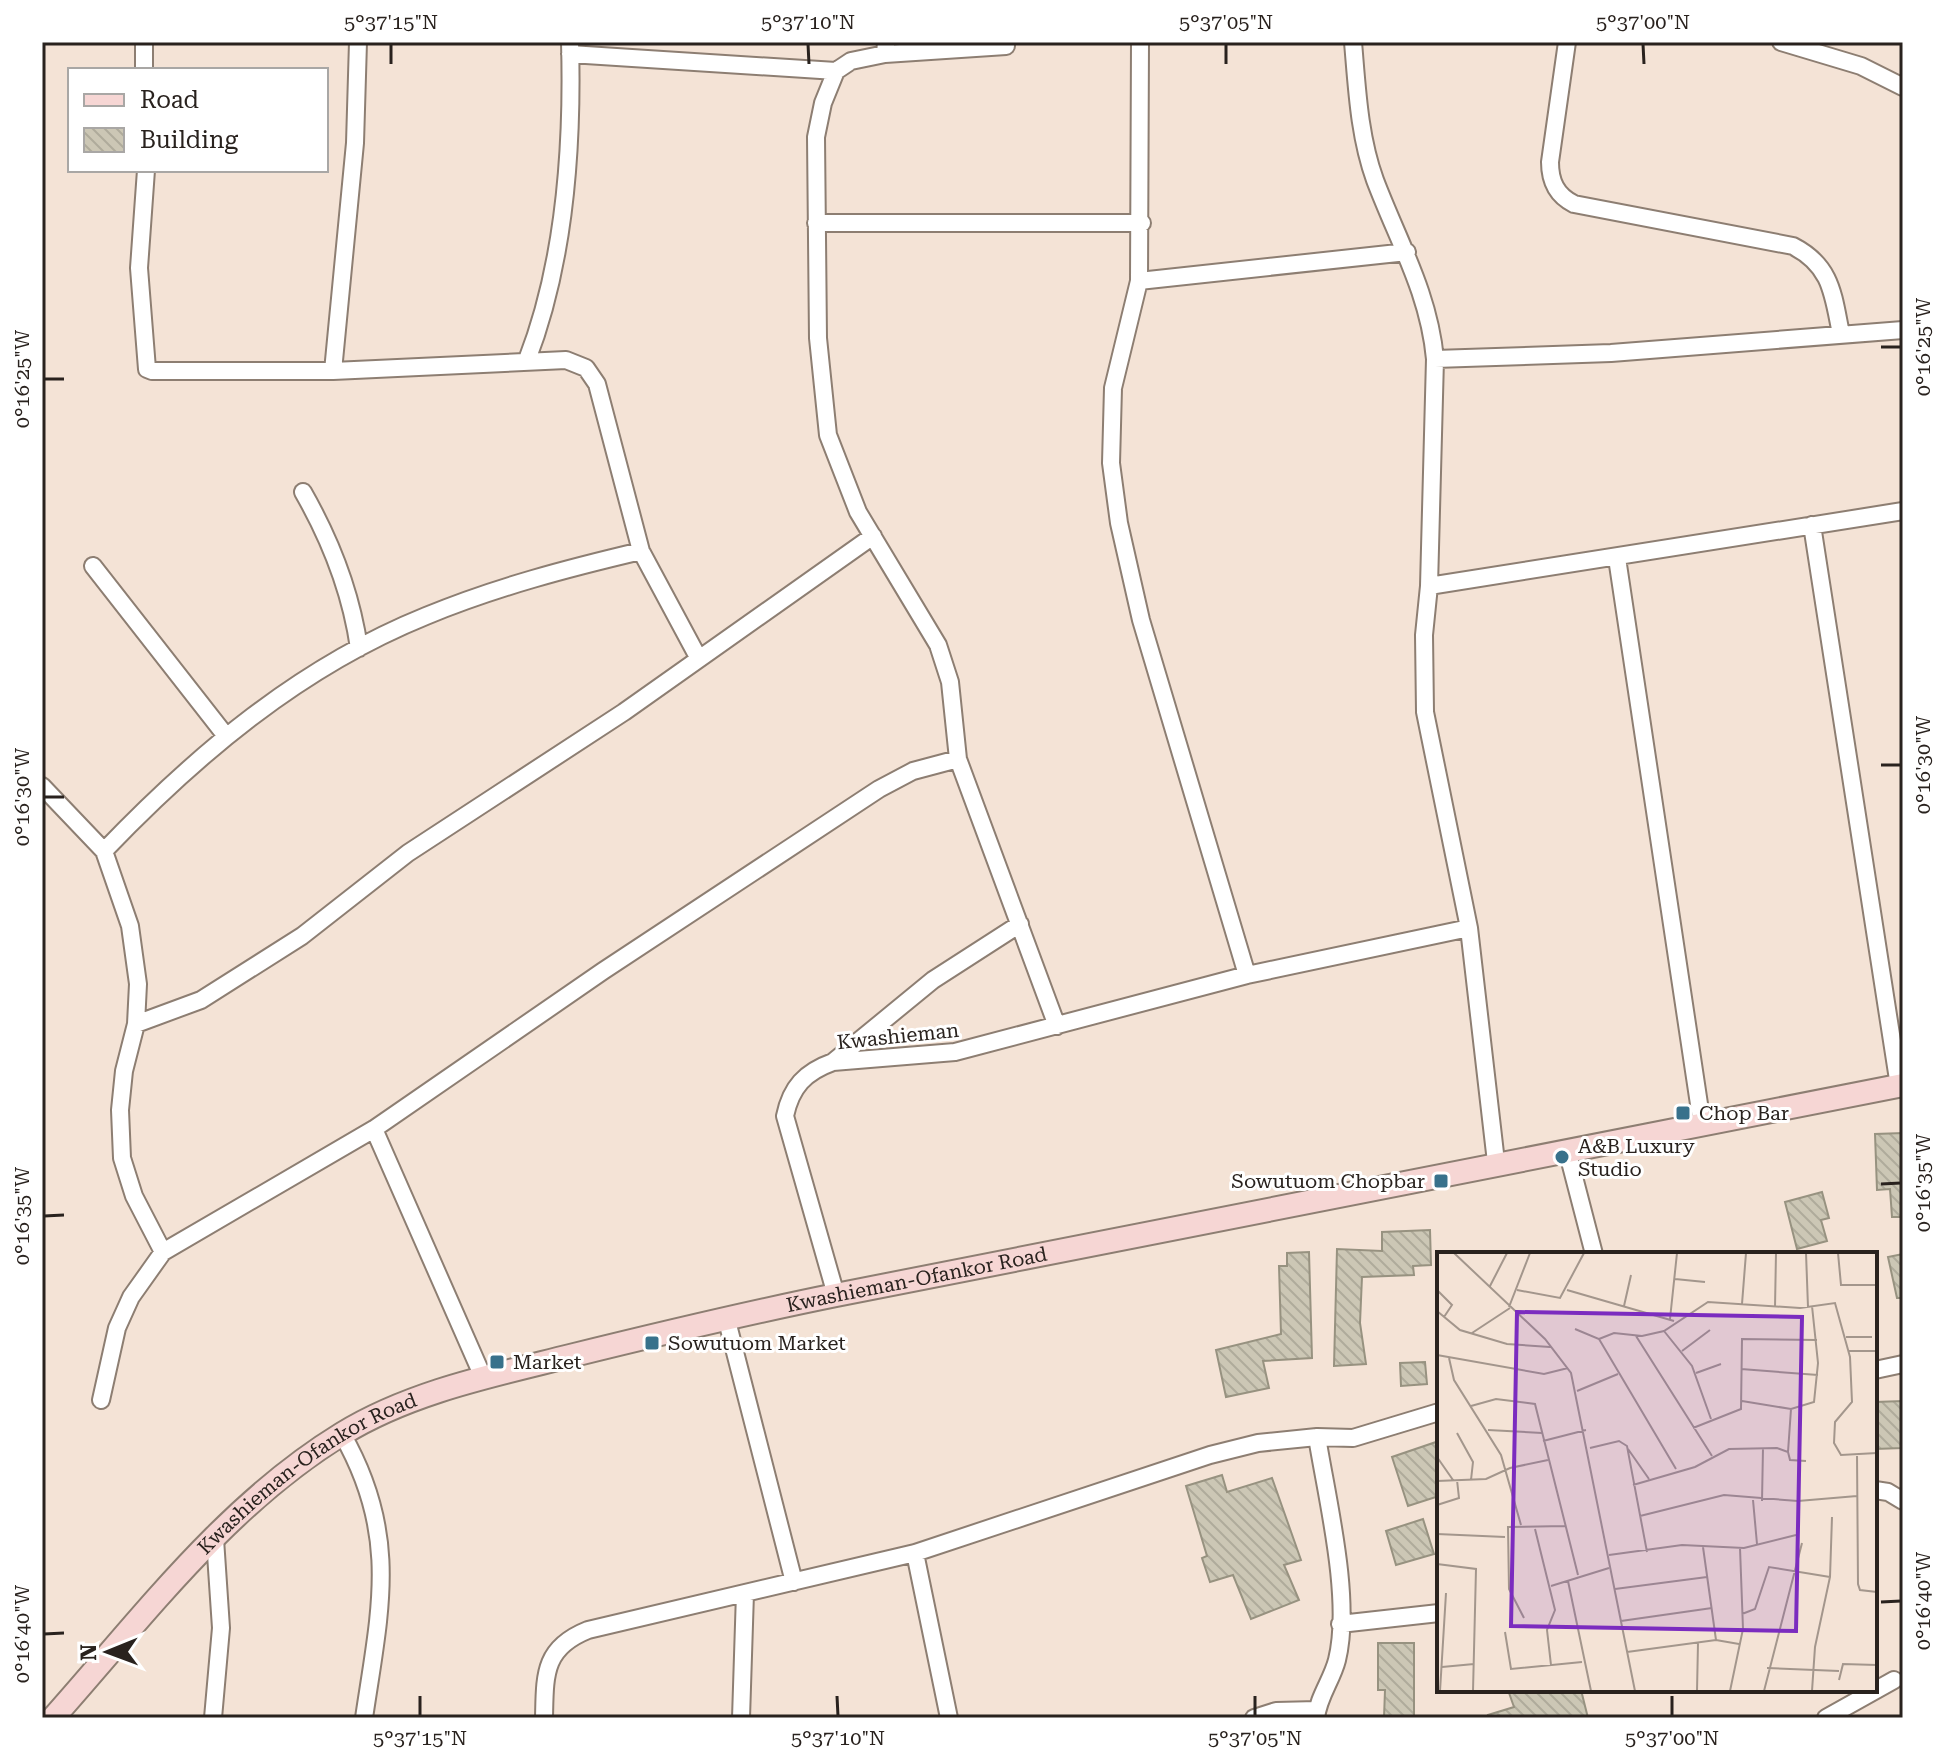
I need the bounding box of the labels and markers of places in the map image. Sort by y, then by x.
place label: Chop Bar [1699,1101,1789,1125]
marker: Chop Bar [1674,1104,1692,1122]
place label: A&B Luxury Studio [1578,1134,1695,1181]
marker: A&B Luxury Studio [1553,1148,1571,1166]
place label: Sowutuom Chopbar [1231,1169,1425,1193]
marker: Sowutuom Chopbar [1432,1172,1450,1190]
place label: Sowutuom Market [668,1331,846,1355]
marker: Sowutuom Market [643,1334,661,1352]
place label: Market [513,1350,582,1374]
marker: Market [488,1353,506,1371]

